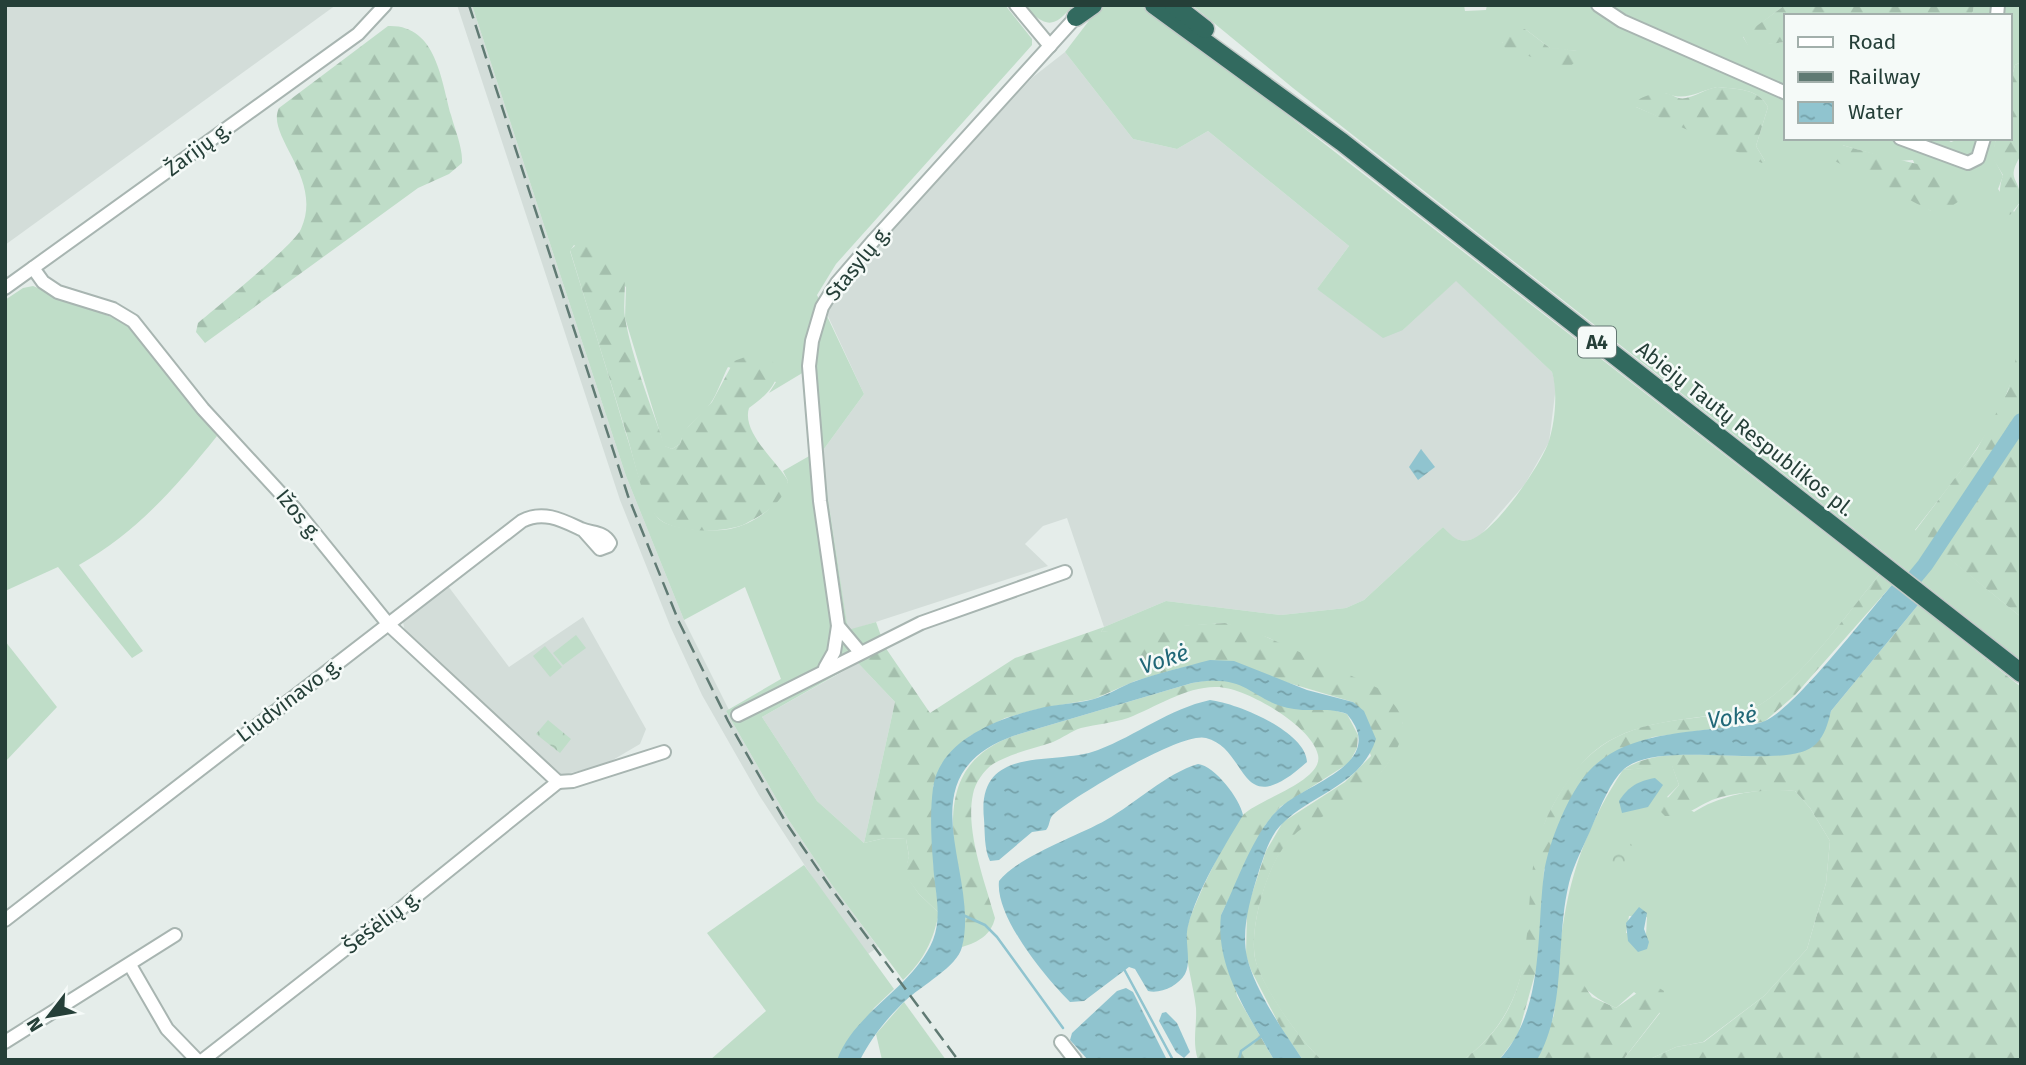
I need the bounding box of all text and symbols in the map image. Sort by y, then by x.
legend [1784,14,2012,140]
text: Road [1848,29,1896,55]
text: Railway [1848,64,1921,90]
text: Water [1848,99,1903,125]
street label: Žarijų g. [160,116,236,182]
street label: Stasylų g. [820,220,896,306]
road number: A4 [1578,326,1616,358]
street label: Abiejų Tautų Respublikos pl. [1631,336,1859,522]
street label: Ižos g. [270,484,328,546]
water label: Vokė [1136,638,1192,680]
street label: Liudvinavo g. [231,652,347,748]
water label: Vokė [1705,700,1759,734]
street label: Šešėlių g. [338,885,426,959]
north arrow [14,981,84,1051]
text: N [22,1013,48,1036]

